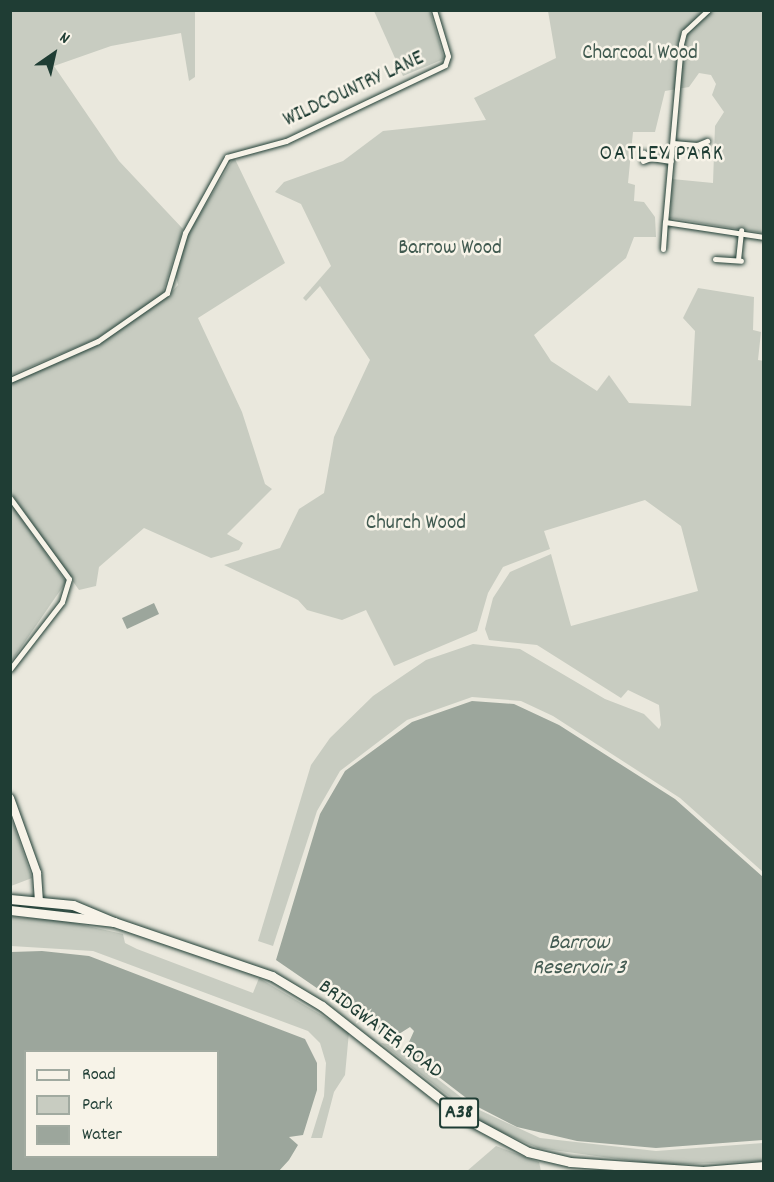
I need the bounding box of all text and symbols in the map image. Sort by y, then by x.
north arrow [24,24,84,84]
text: N [55,27,74,50]
park label: Charcoal Wood [582,41,698,67]
street label: WILDCOUNTRY LANE [280,46,428,134]
district label: OATLEY PARK [600,142,724,168]
park label: Barrow Wood [398,236,502,262]
park label: Church Wood [366,511,466,537]
water label: Barrow Reservoir 3 [532,930,626,981]
street label: BRIDGWATER ROAD [313,975,447,1085]
legend [24,1050,219,1158]
text: Road [82,1063,116,1088]
text: Park [82,1093,113,1118]
road number: A38 [438,1096,480,1130]
text: Water [82,1123,122,1148]

